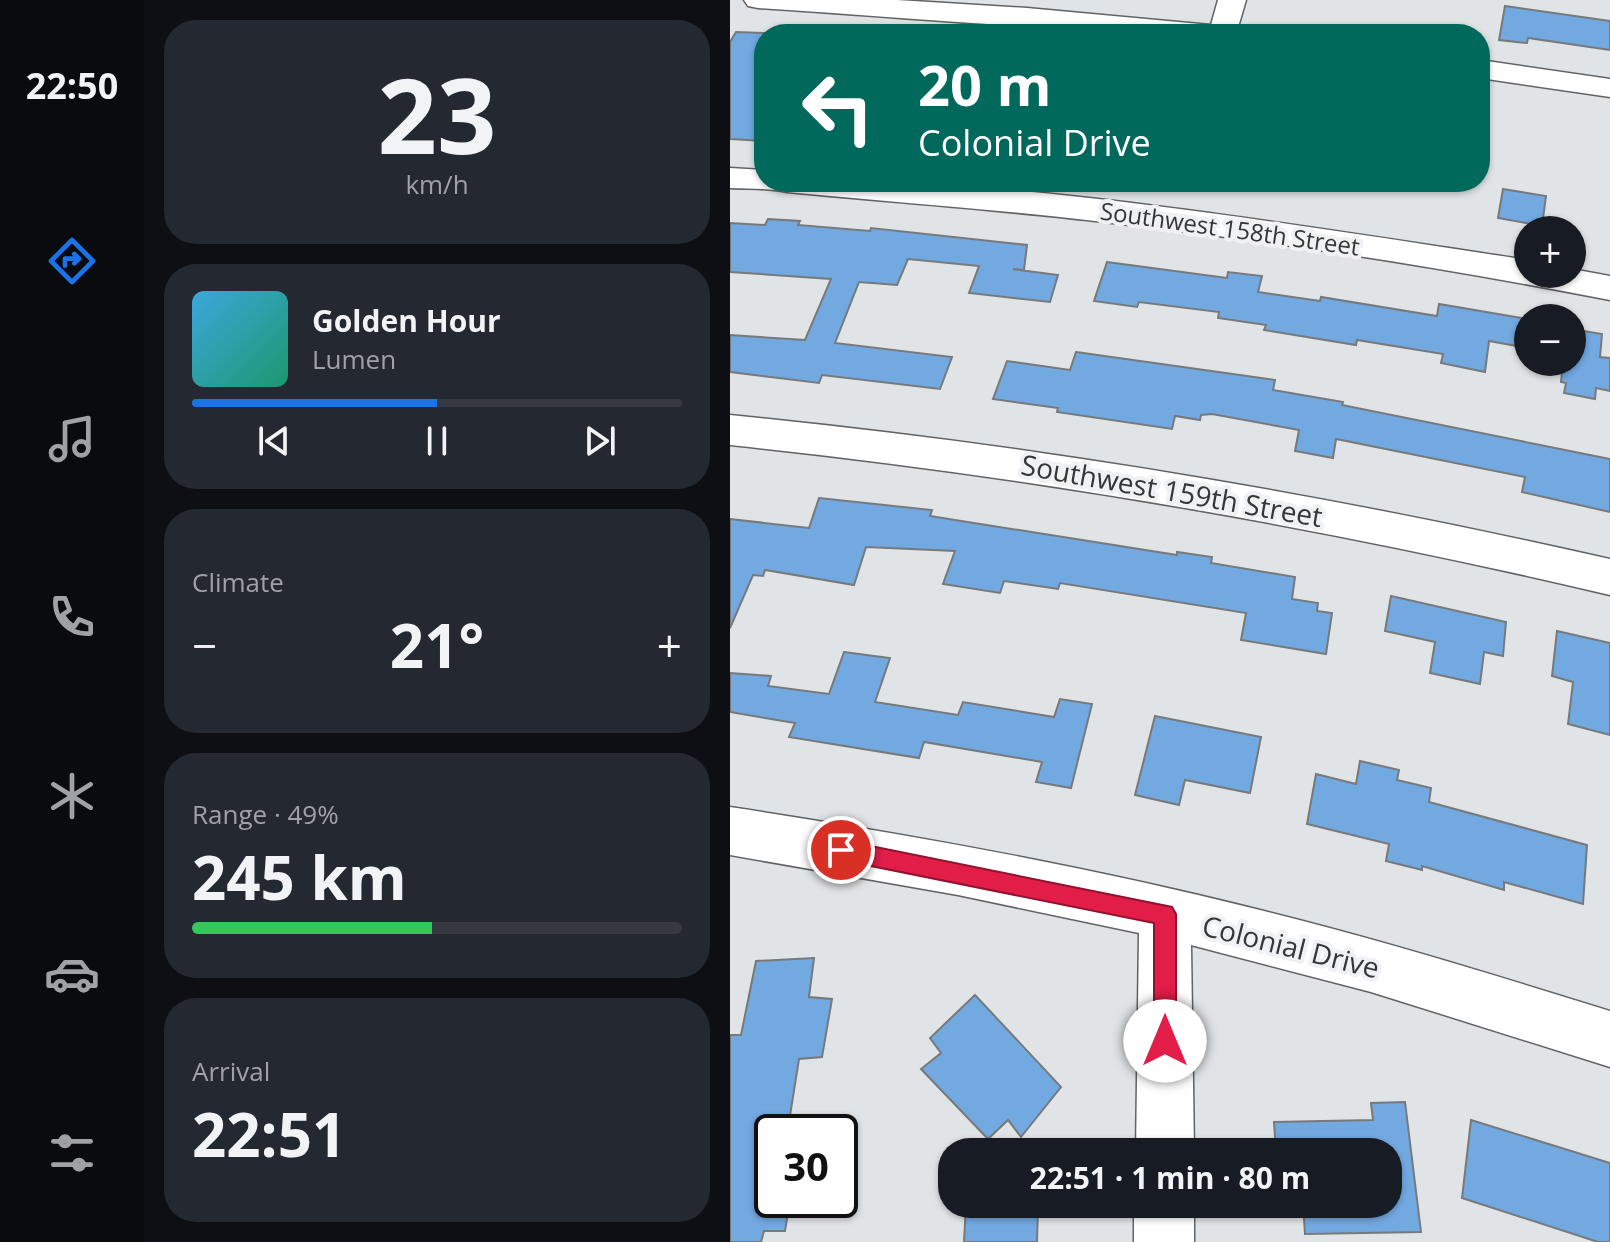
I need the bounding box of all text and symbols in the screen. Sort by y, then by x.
text: 23 [378,43,496,184]
text: 20 m [918,46,1052,122]
icon: left [786,56,890,160]
text: 22:50 [26,61,118,110]
text: Colonial Drive [918,118,1151,167]
text: km/h [405,166,469,202]
street label: Southwest 158th Street [1098,193,1362,263]
map controls [1514,216,1586,376]
button: + [1514,216,1586,288]
icon: directions [44,233,100,289]
text: Golden Hour [312,300,501,341]
button: − [1514,304,1586,376]
text: Lumen [312,341,396,377]
icon: music [44,411,100,467]
icon: previous [252,419,296,463]
icon: pause [415,419,459,463]
icon: next [578,419,622,463]
street label: Southwest 159th Street [1018,445,1326,535]
text: Climate [192,564,284,600]
icon: phone [44,589,100,645]
text: 21° [390,604,484,686]
text: − [192,615,217,675]
text: + [657,615,682,675]
icon: climate [44,768,100,824]
text: Range · 49% [192,796,339,832]
pin [807,816,875,884]
icon: arrive [819,828,863,872]
text: 245 km [192,836,407,918]
street label: Colonial Drive [1199,906,1383,986]
icon: car [44,946,100,1002]
position arrow [1123,999,1207,1083]
text: Arrival [192,1053,270,1089]
text: 22:51 [192,1093,346,1175]
speed limit sign: 30 [754,1114,858,1218]
icon: filters [44,1125,100,1181]
text: 22:51 · 1 min · 80 m [1030,1157,1310,1198]

